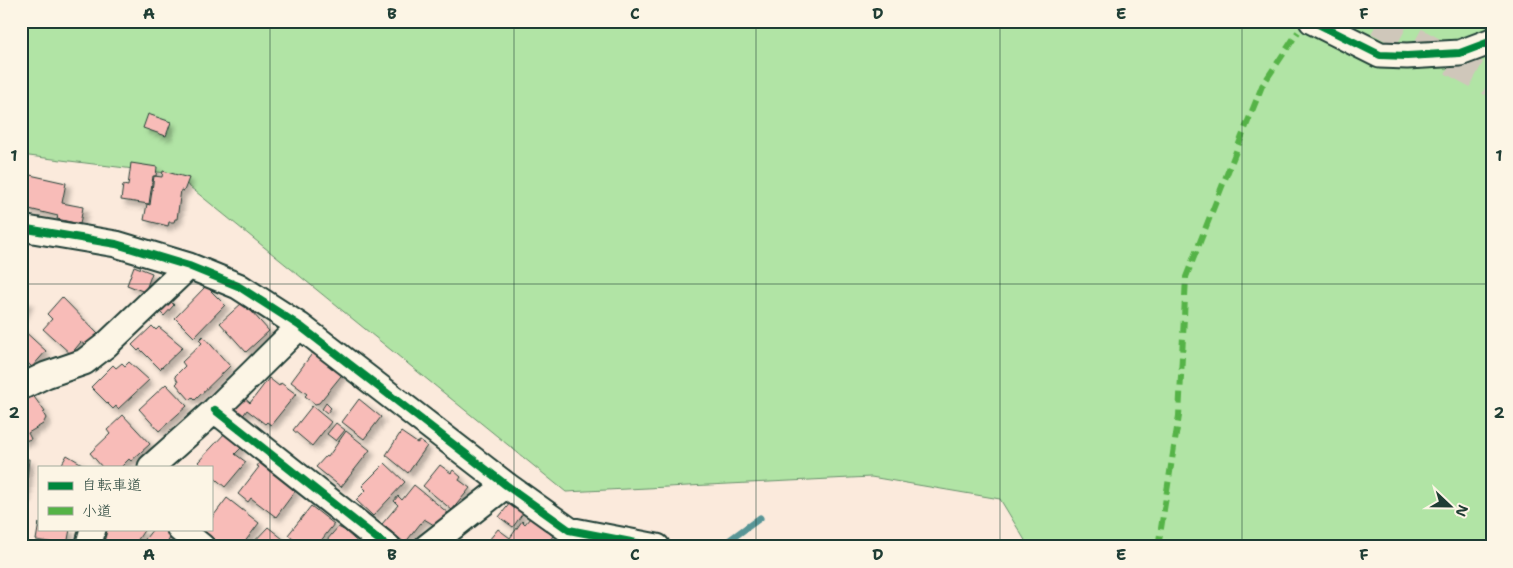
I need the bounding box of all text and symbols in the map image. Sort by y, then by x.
text: A [143,3,155,24]
text: B [387,3,397,24]
text: C [630,3,640,24]
text: D [872,3,884,24]
text: E [1116,3,1126,24]
text: F [1359,3,1369,24]
text: 1 [10,145,18,166]
text: 1 [1495,145,1503,166]
text: 2 [8,402,20,423]
text: 2 [1493,402,1505,423]
legend [38,466,212,530]
text: 自転車道 [82,475,142,495]
north arrow [1426,480,1476,530]
text: 小道 [82,501,112,521]
text: N [1452,502,1472,519]
text: A [143,544,155,565]
text: B [387,544,397,565]
text: C [630,544,640,565]
text: D [872,544,884,565]
text: E [1116,544,1126,565]
text: F [1359,544,1369,565]

